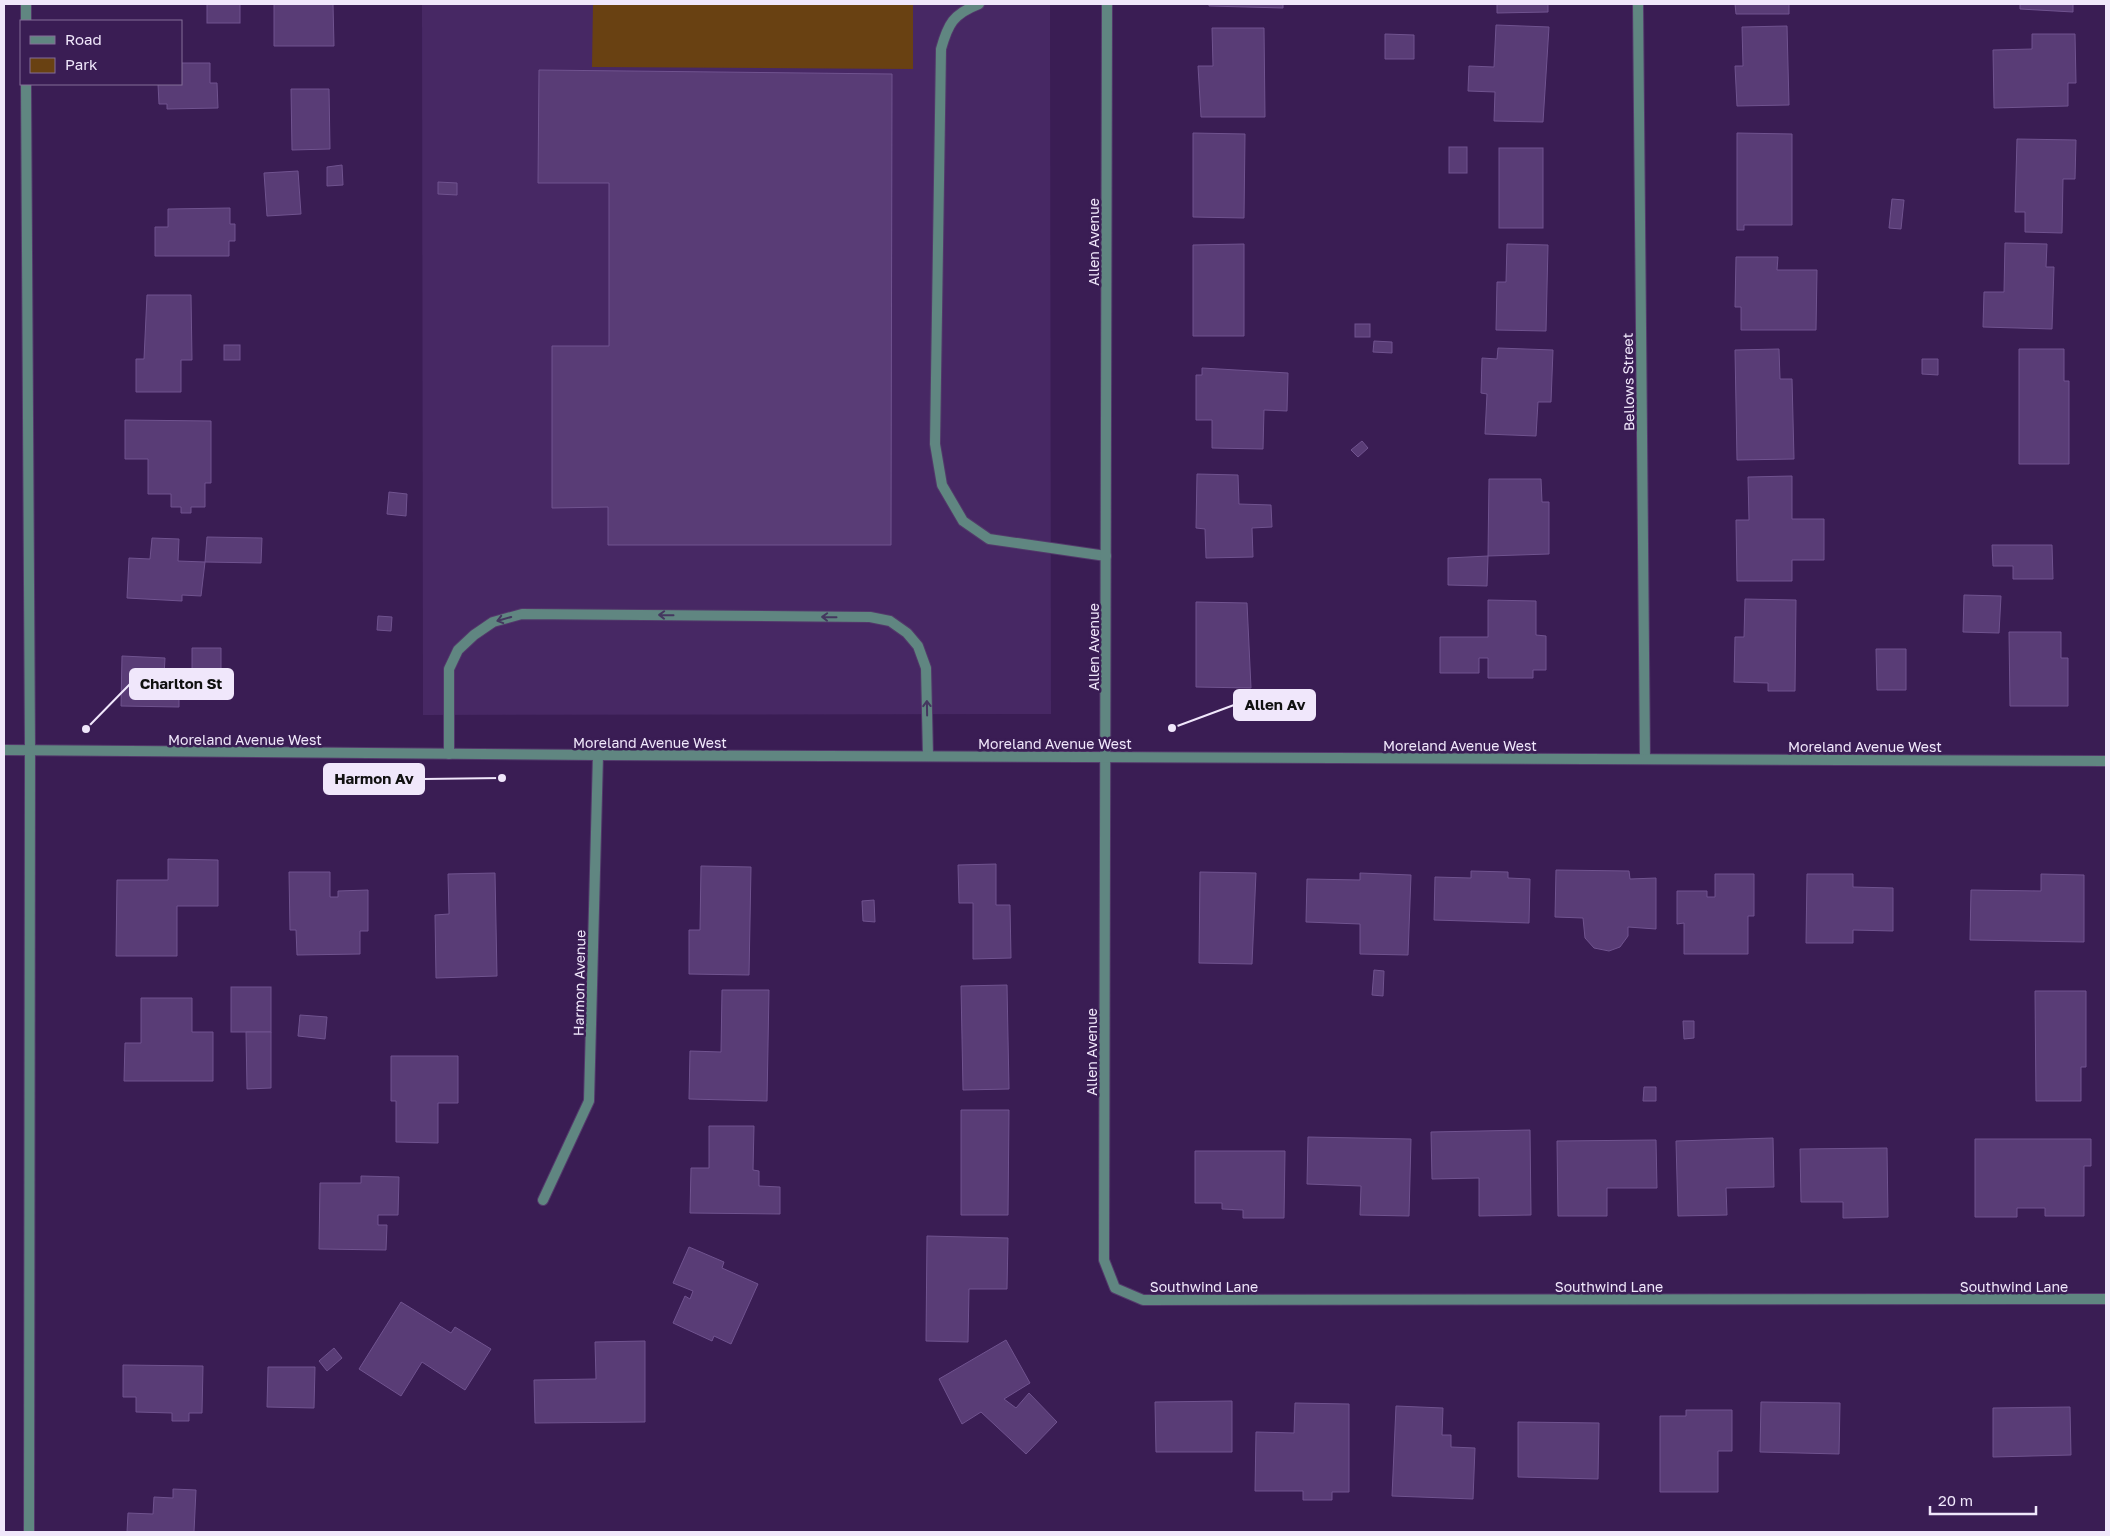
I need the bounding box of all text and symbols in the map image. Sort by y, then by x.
legend [20,20,182,85]
text: Road [65,30,102,48]
text: Park [65,55,98,73]
street label: Allen Avenue [1085,198,1102,286]
street label: Bellows Street [1619,333,1637,431]
street label: Allen Avenue [1085,603,1102,691]
one-way arrow [658,610,674,620]
one-way arrow [821,612,837,622]
one-way arrow [497,614,513,624]
callout: Charlton St [130,669,233,699]
text: Charlton St [140,674,222,692]
callout: Allen Av [1234,690,1315,720]
text: Allen Av [1245,695,1305,713]
one-way arrow [922,700,932,716]
street label: Moreland Avenue West [168,731,322,748]
street label: Moreland Avenue West [573,734,727,751]
street label: Moreland Avenue West [978,735,1132,752]
street label: Moreland Avenue West [1383,737,1537,754]
street label: Moreland Avenue West [1788,738,1942,755]
callout: Harmon Av [324,764,424,794]
text: Harmon Av [334,769,414,787]
street label: Harmon Avenue [570,930,588,1036]
street label: Allen Avenue [1083,1008,1100,1096]
street label: Southwind Lane [1150,1278,1258,1295]
street label: Southwind Lane [1555,1278,1663,1295]
street label: Southwind Lane [1960,1278,2068,1295]
scale bar [1930,1484,2036,1516]
text: 20 m [1938,1491,1973,1509]

